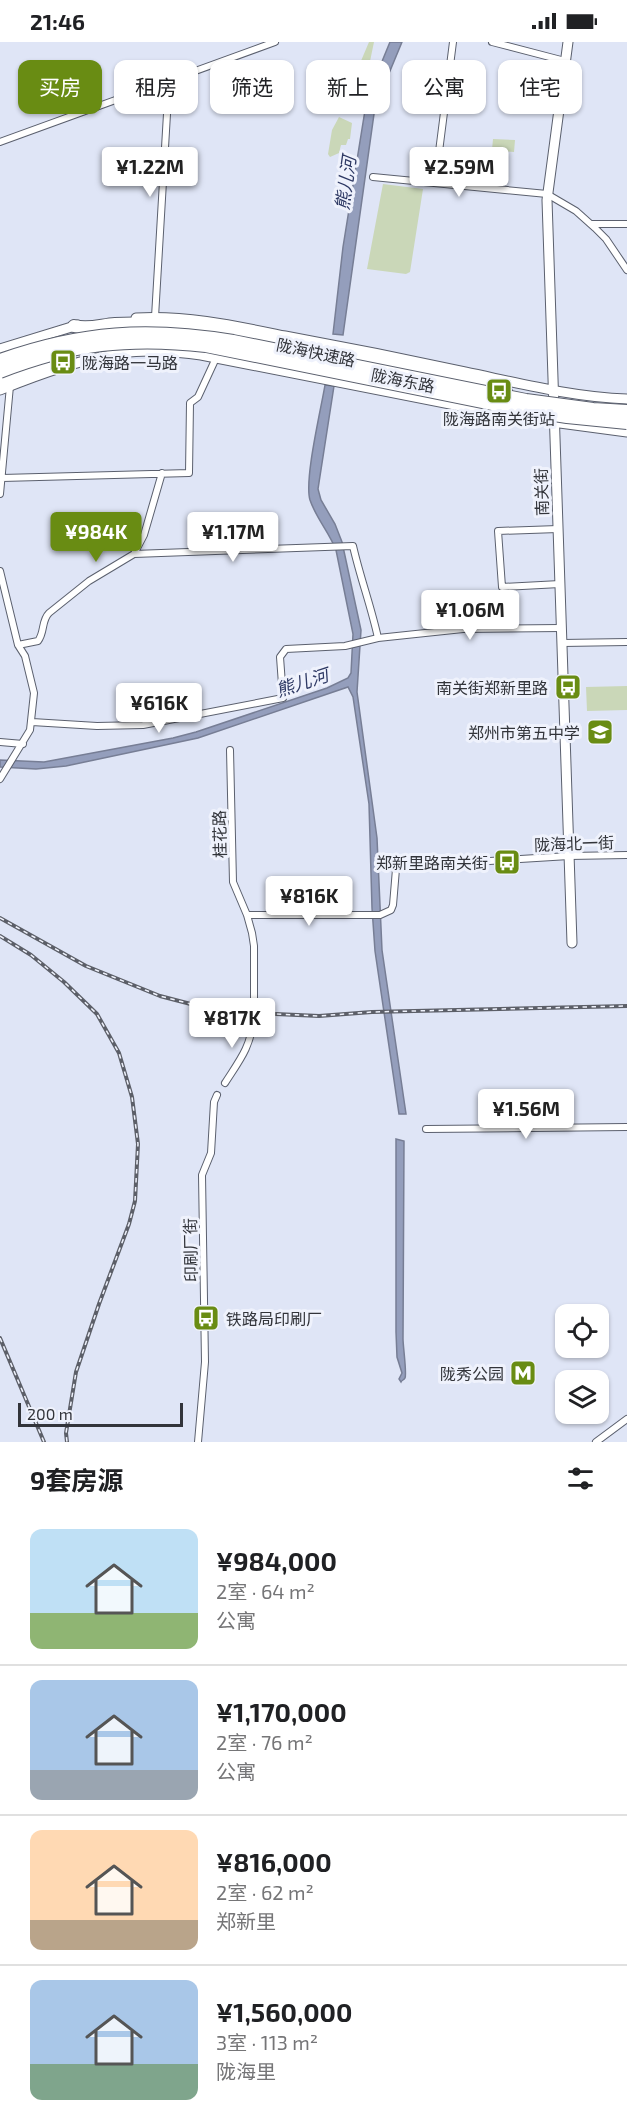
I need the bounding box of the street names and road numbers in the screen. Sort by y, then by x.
street label: 陇海快速路 [275,334,357,370]
street label: 陇海东路 [370,365,436,395]
street label: 南关街 [531,468,551,516]
street label: 桂花路 [209,810,229,858]
street label: 陇海北一街 [534,832,614,854]
street label: 印刷厂街 [180,1218,200,1282]

